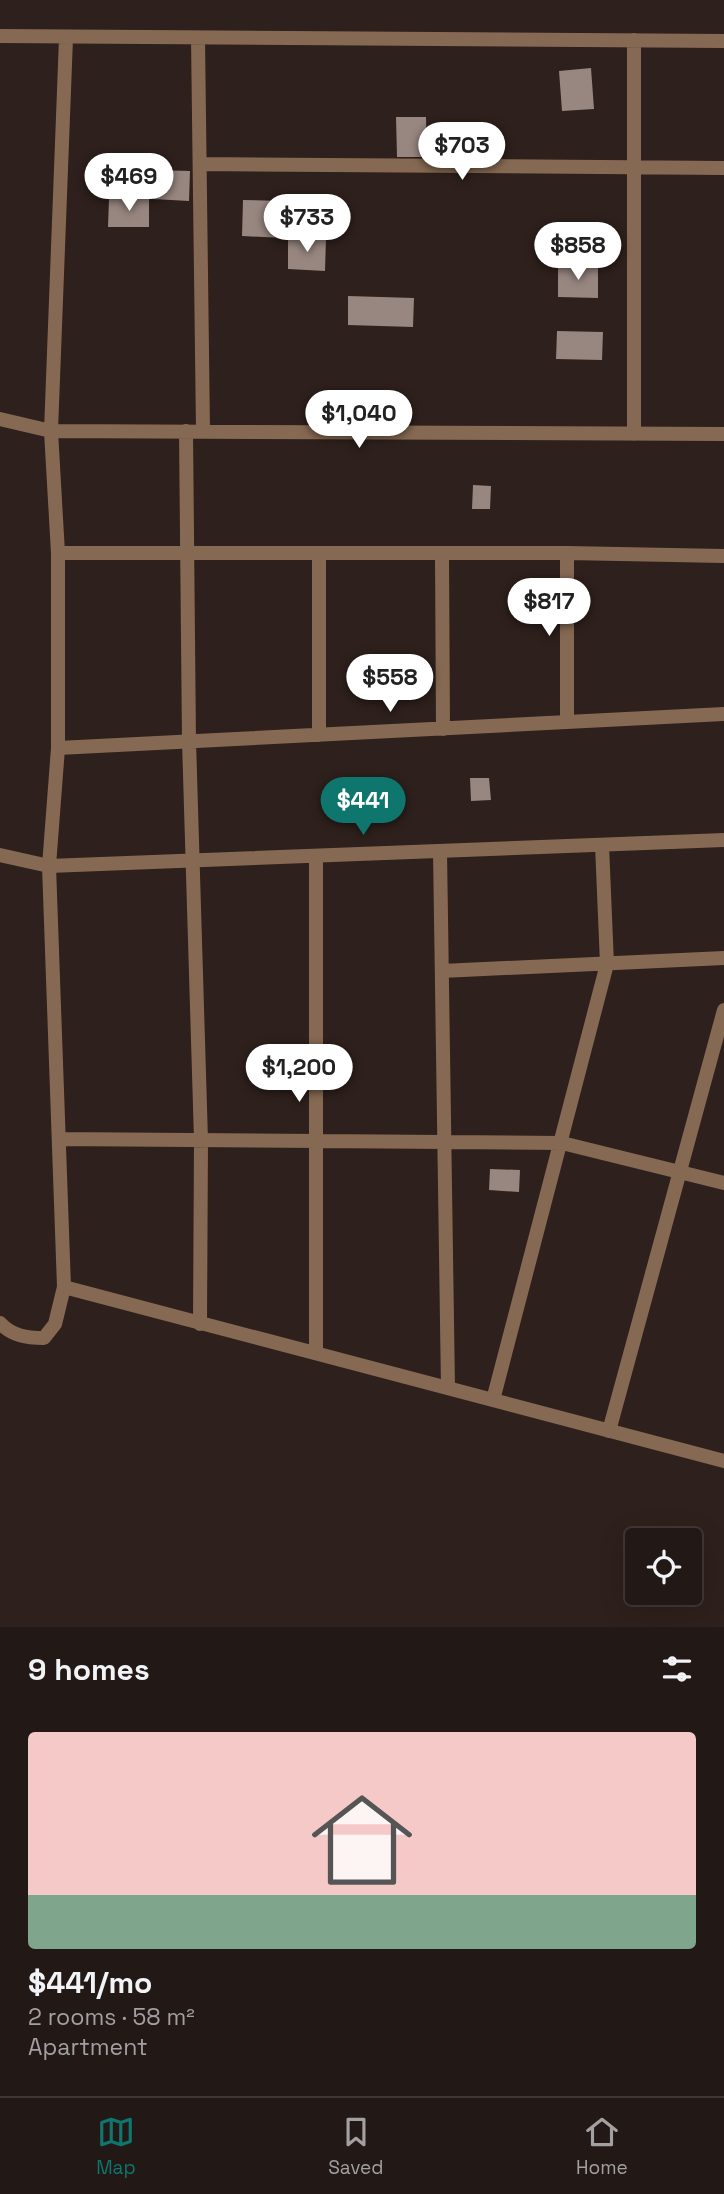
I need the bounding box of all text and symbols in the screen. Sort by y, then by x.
pin: $703 [421,122,503,182]
text: $703 [434,130,490,160]
pin: $469 [88,154,170,213]
text: $469 [101,161,158,191]
pin: $733 [266,194,348,254]
text: $733 [280,202,334,232]
pin: $858 [537,222,619,282]
text: $858 [550,230,606,260]
pin: $1,040 [302,391,416,450]
text: $1,040 [321,398,397,428]
pin: $817 [508,578,590,638]
text: $817 [524,586,574,616]
pin: $558 [349,654,431,714]
text: $558 [362,662,418,692]
pin: $441 [322,778,404,837]
text: $441 [337,785,389,815]
pin: $1,200 [242,1044,356,1104]
text: $1,200 [262,1052,336,1082]
map controls [625,1528,702,1605]
button: locate [625,1528,702,1605]
text: 9 homes [28,1650,150,1689]
icon: filters [658,1650,696,1688]
icon: home [299,1777,425,1903]
text: $441/mo [28,1963,152,2002]
text: 2 rooms · 58 m² [28,2002,195,2032]
text: Apartment [28,2032,148,2062]
tab: Map [96,2113,136,2180]
tab: Saved [328,2113,384,2180]
tab: Home [576,2113,628,2180]

